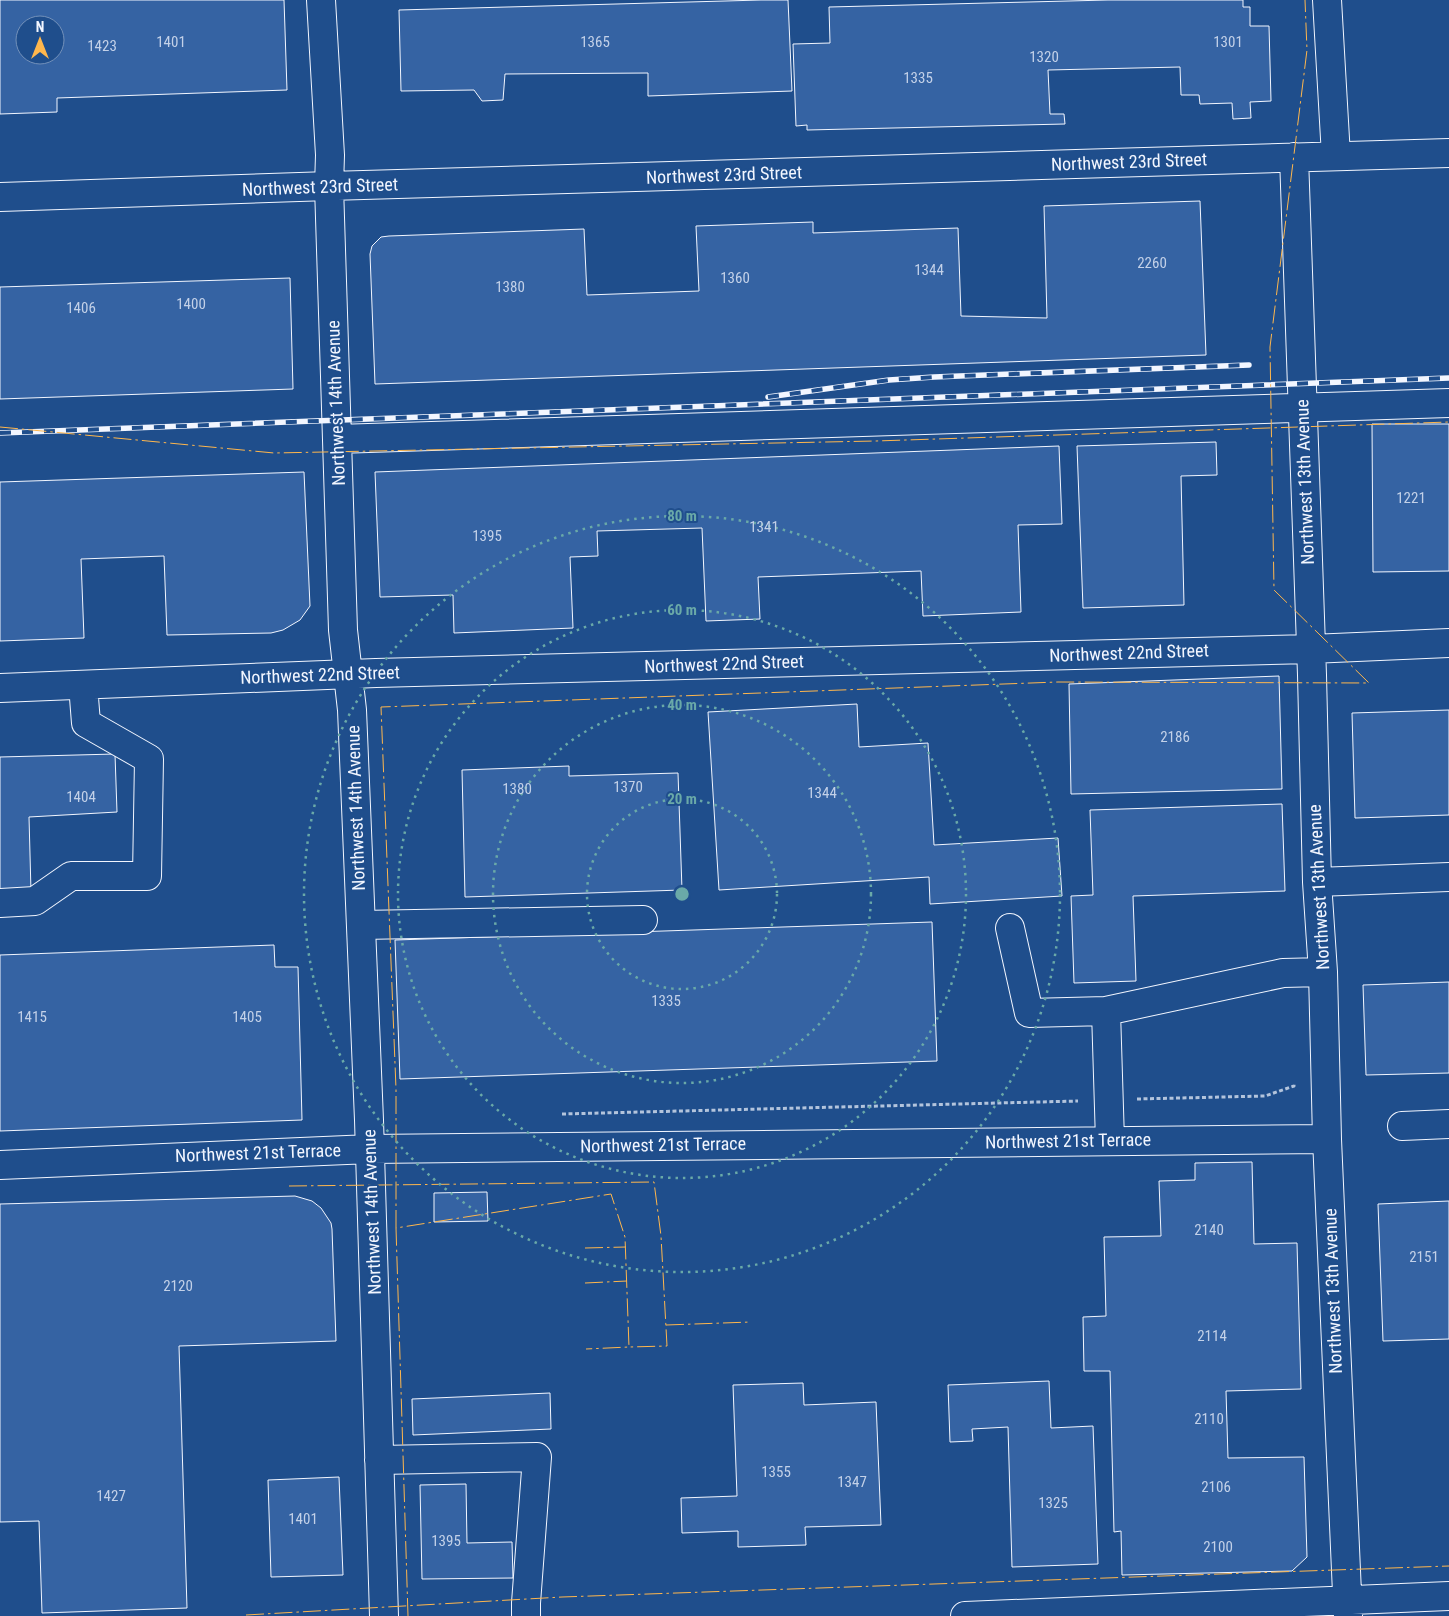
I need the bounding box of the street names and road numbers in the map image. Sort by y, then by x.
street label: Northwest 23rd Street [1051,148,1207,175]
street label: Northwest 23rd Street [646,161,802,188]
street label: Northwest 23rd Street [242,173,398,200]
street label: Northwest 14th Avenue [322,320,349,486]
street label: Northwest 13th Avenue [1291,399,1318,565]
street label: Northwest 22nd Street [1049,639,1209,666]
street label: Northwest 22nd Street [644,650,804,677]
street label: Northwest 22nd Street [240,661,400,688]
street label: Northwest 14th Avenue [342,725,369,891]
street label: Northwest 13th Avenue [1304,804,1333,970]
street label: Northwest 14th Avenue [358,1129,385,1295]
street label: Northwest 21st Terrace [985,1129,1151,1152]
street label: Northwest 21st Terrace [580,1133,746,1156]
street label: Northwest 21st Terrace [175,1139,341,1166]
street label: Northwest 13th Avenue [1319,1208,1346,1374]

